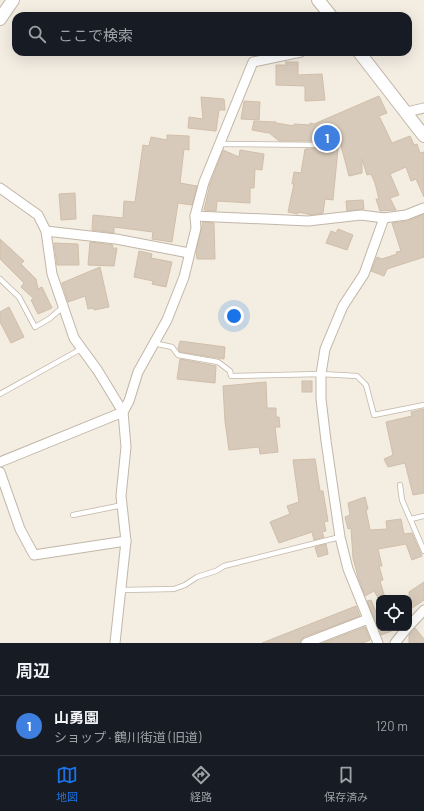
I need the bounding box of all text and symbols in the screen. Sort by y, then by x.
search box [12,12,412,56]
icon: search [26,23,48,45]
text: ここで検索 [58,26,133,44]
pin: 1 [314,123,340,153]
your location [224,306,244,326]
map controls [376,595,412,631]
button: locate [376,595,412,631]
text: 周辺 [16,660,50,680]
text: 山勇園 [54,708,99,726]
text: 1 [27,718,31,734]
text: 120 m [376,718,408,734]
text: ショップ · 鶴川街道 (旧道) [54,729,201,745]
tab: 地図 [56,764,78,804]
tab: 経路 [190,764,212,804]
tab: 保存済み [324,764,368,804]

